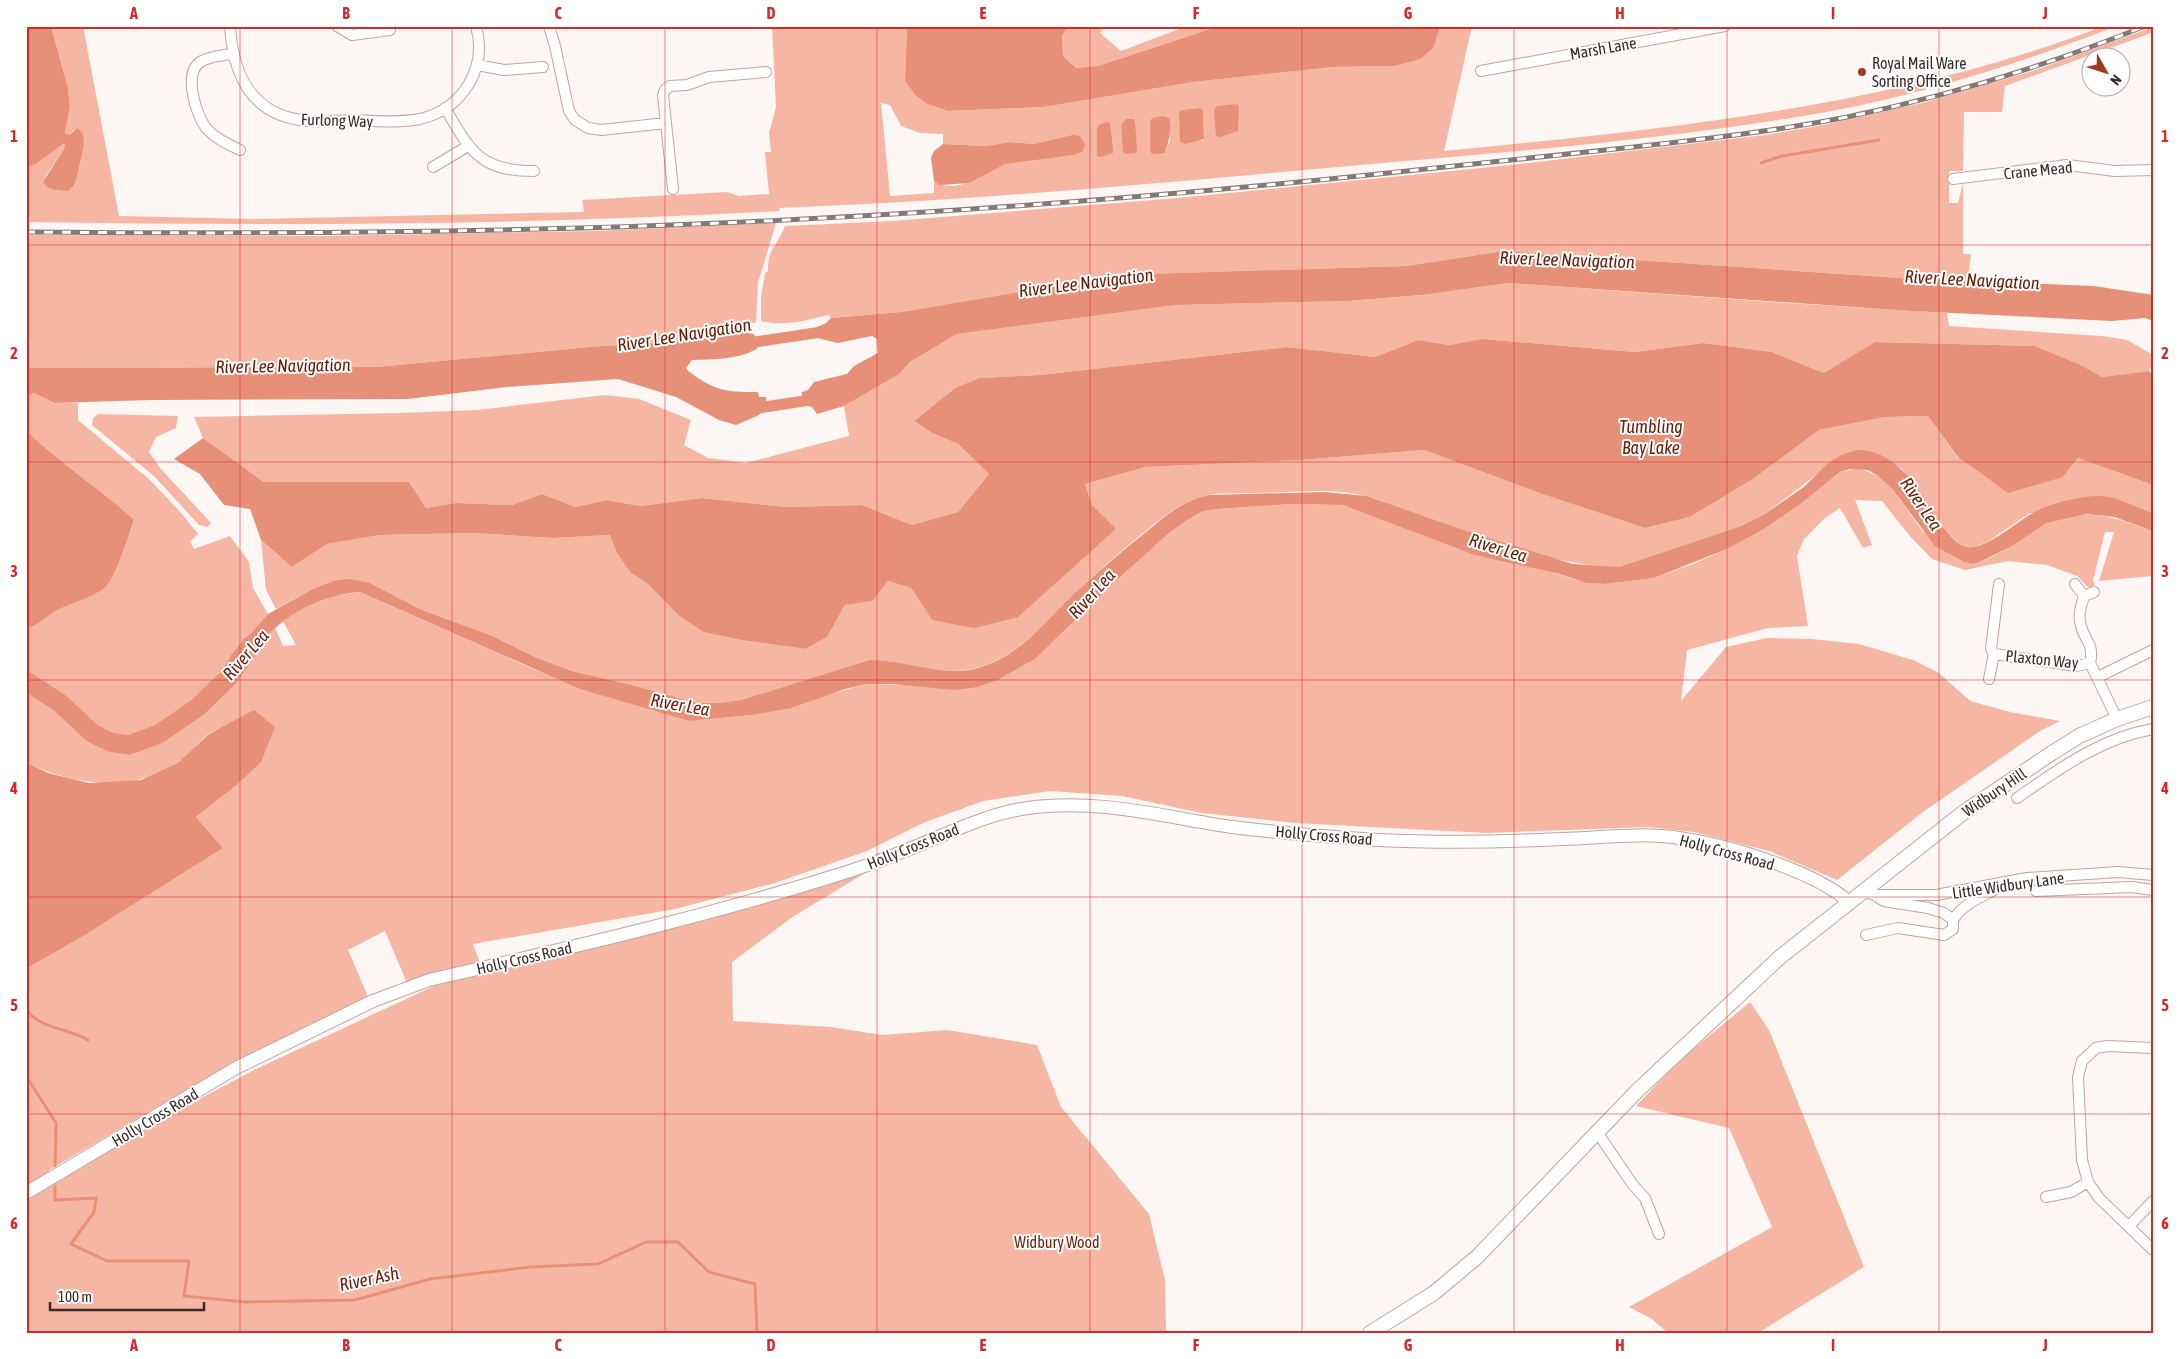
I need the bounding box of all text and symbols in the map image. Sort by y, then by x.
text: A [129,4,138,22]
text: B [342,4,350,22]
text: C [554,4,562,22]
text: D [767,4,776,22]
text: E [980,4,987,22]
text: F [1193,4,1200,22]
text: G [1404,4,1413,22]
text: H [1615,4,1625,22]
text: I [1831,4,1835,22]
text: J [2041,4,2048,22]
street label: Marsh Lane [1568,33,1638,63]
north arrow [2082,48,2132,98]
place label: Royal Mail Ware Sorting Office [1872,54,1966,91]
marker: Royal Mail Ware Sorting Office [1856,66,1868,78]
text: N [2107,72,2125,88]
street label: Furlong Way [301,110,374,131]
text: 1 [10,127,18,145]
text: 1 [2161,127,2169,145]
street label: Crane Mead [2003,157,2073,183]
water label: River Lee Navigation [1499,247,1635,272]
water label: River Lee Navigation [1018,264,1155,301]
water label: River Lee Navigation [1904,265,2040,294]
water label: River Lee Navigation [615,314,753,355]
text: 2 [10,344,18,362]
text: 2 [2161,344,2169,362]
water label: River Lee Navigation [215,354,351,377]
water label: Tumbling Bay Lake [1619,416,1683,458]
water label: River Lea [1896,473,1947,535]
water label: River Lea [1467,529,1530,566]
text: 3 [10,562,18,580]
text: 3 [2161,562,2169,580]
water label: River Lea [1064,564,1120,623]
water label: River Lea [218,625,273,684]
street label: Plaxton Way [2005,646,2080,673]
water label: River Lea [649,689,712,720]
street label: Widbury Hill [1959,764,2031,821]
text: 4 [9,779,18,797]
text: 4 [2160,779,2169,797]
street label: Holly Cross Road [864,819,962,874]
street label: Holly Cross Road [1275,822,1373,849]
street label: Holly Cross Road [1677,831,1776,874]
street label: Little Widbury Lane [1951,868,2065,903]
street label: Holly Cross Road [475,938,574,979]
text: 5 [10,996,18,1014]
text: 5 [2161,996,2169,1014]
street label: Holly Cross Road [109,1084,202,1151]
text: 6 [10,1214,18,1232]
text: 6 [2161,1214,2169,1232]
park label: Widbury Wood [1014,1233,1100,1252]
water label: River Ash [337,1262,401,1295]
scale bar [50,1279,204,1311]
text: 100 m [58,1288,92,1305]
text: A [129,1336,138,1354]
text: B [342,1336,350,1354]
text: C [554,1336,562,1354]
text: D [767,1336,776,1354]
text: E [980,1336,987,1354]
text: F [1193,1336,1200,1354]
text: G [1404,1336,1413,1354]
text: H [1615,1336,1625,1354]
text: I [1831,1336,1835,1354]
text: J [2041,1336,2048,1354]

